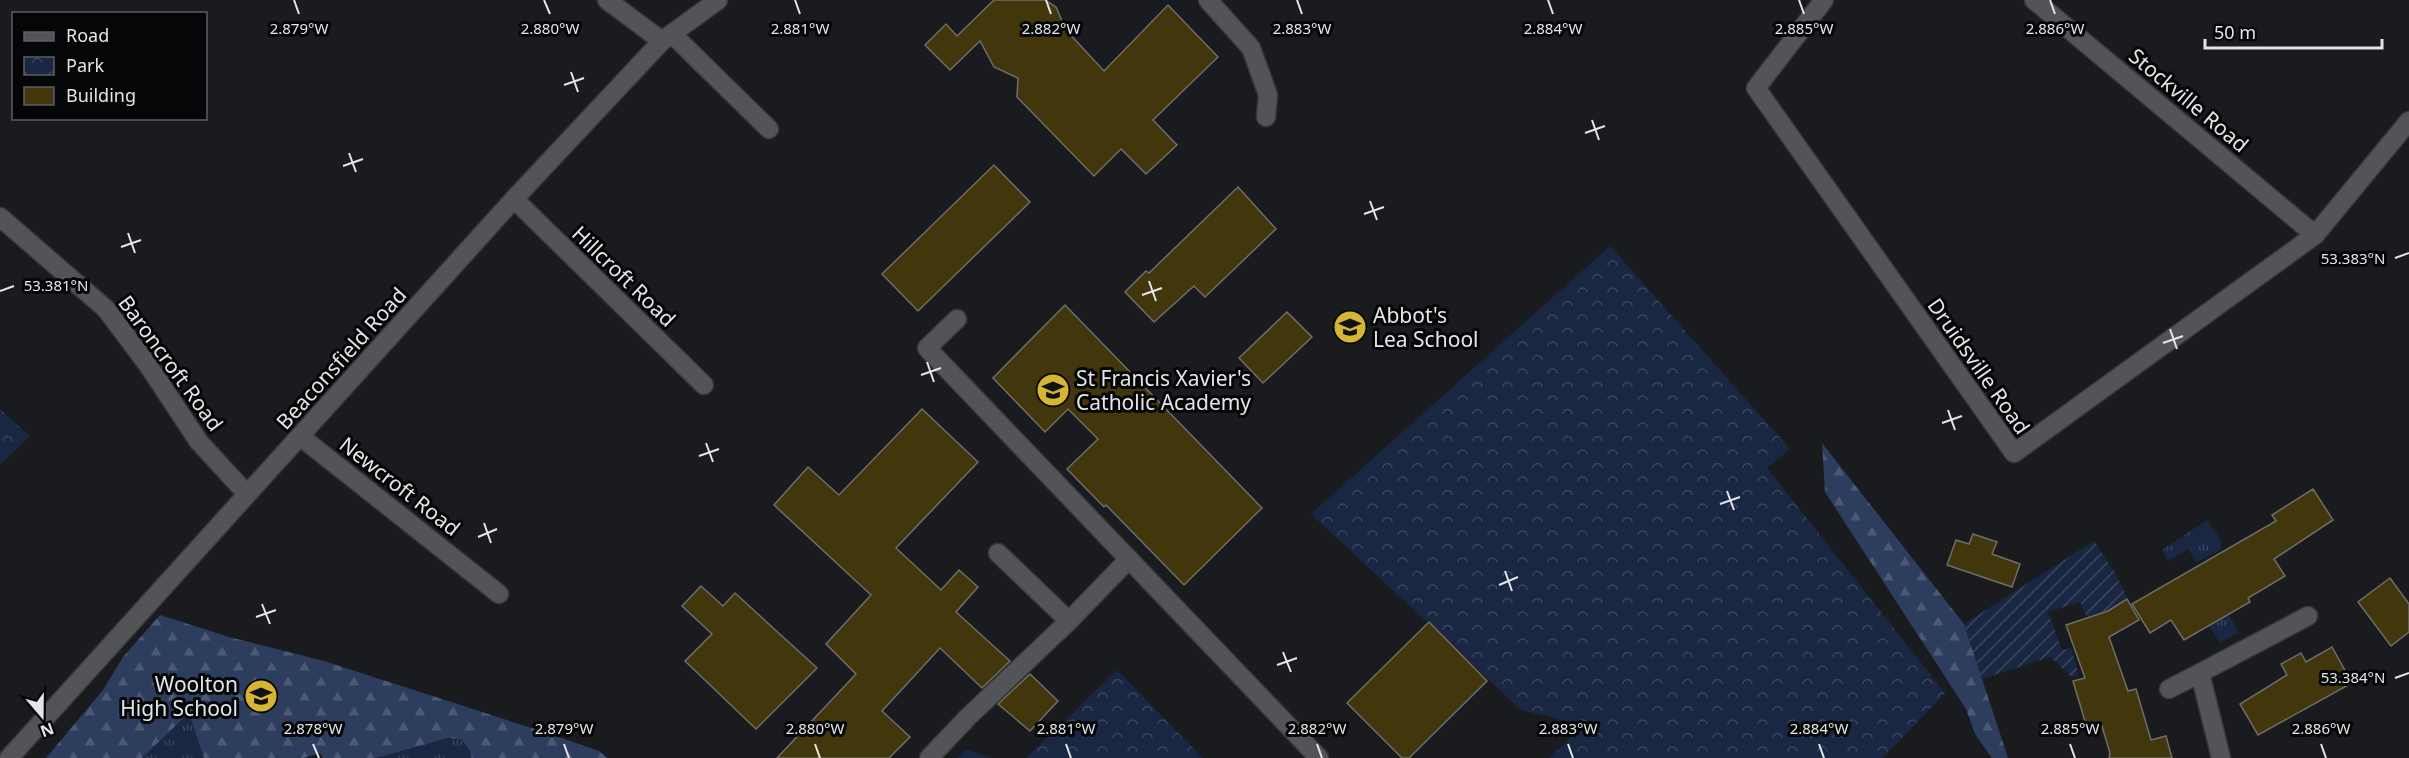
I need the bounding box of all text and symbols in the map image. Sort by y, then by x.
legend [12,12,207,120]
scale bar [2205,12,2382,50]
text: 2.879°W [270,18,328,38]
text: 2.880°W [521,18,579,38]
text: 2.881°W [771,18,829,38]
text: 2.882°W [1022,18,1080,38]
text: 2.883°W [1273,18,1331,38]
text: 2.884°W [1524,18,1582,38]
text: 2.885°W [1775,18,1833,38]
text: 2.886°W [2026,18,2084,38]
text: 50 m [2214,20,2256,44]
text: Road [66,23,109,47]
street label: Stockville Road [2123,42,2255,158]
text: Park [66,53,104,77]
text: Building [66,83,136,107]
street label: Hillcroft Road [566,220,682,332]
text: 53.383°N [2321,248,2385,268]
text: 53.381°N [24,275,88,295]
street label: Beaconsfield Road [270,281,412,435]
street label: Baroncroft Road [112,290,230,436]
street label: Druidsville Road [1922,292,2036,440]
place label: Abbot's Lea School [1373,301,1479,353]
school or university icon: Abbot's Lea School [1332,309,1368,345]
place label: St Francis Xavier's Catholic Academy [1076,364,1251,416]
school or university icon: St Francis Xavier's Catholic Academy [1035,372,1071,408]
street label: Newcroft Road [334,430,466,542]
text: 53.384°N [2321,667,2385,687]
place label: Woolton High School [120,670,238,722]
school or university icon: Woolton High School [243,678,279,714]
north arrow [12,686,72,746]
text: N [37,718,57,743]
text: 2.878°W [284,718,342,738]
text: 2.879°W [535,718,593,738]
text: 2.880°W [786,718,844,738]
text: 2.881°W [1037,718,1095,738]
text: 2.882°W [1288,718,1346,738]
text: 2.883°W [1539,718,1597,738]
text: 2.884°W [1790,718,1848,738]
text: 2.885°W [2041,718,2099,738]
text: 2.886°W [2292,718,2350,738]

